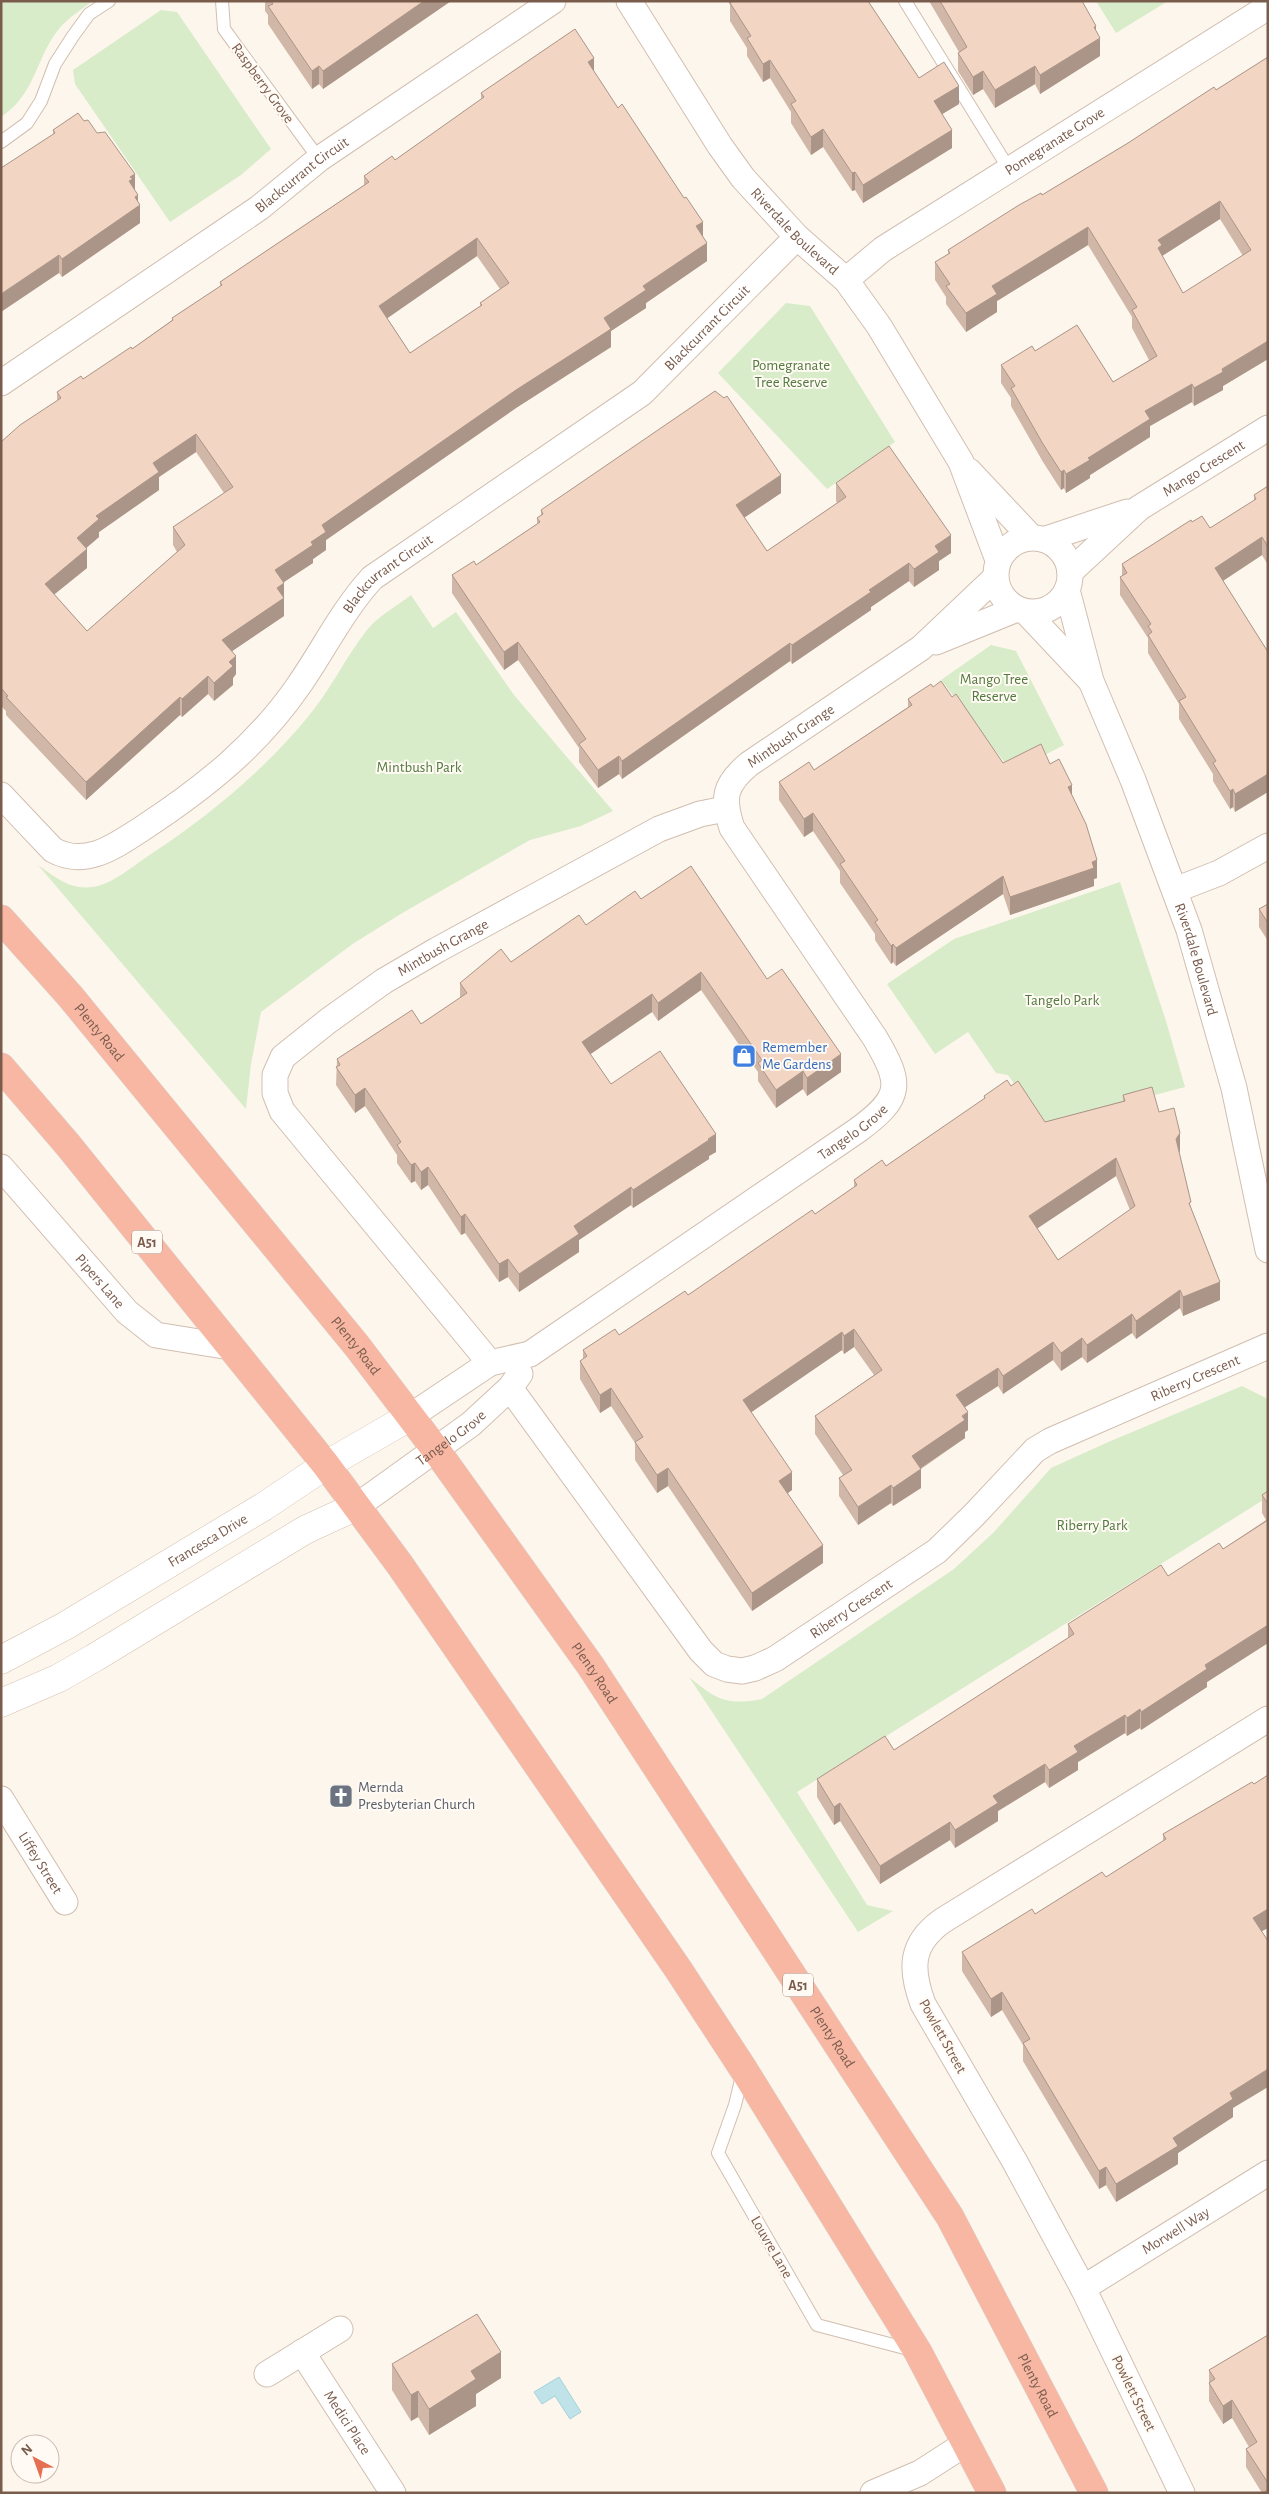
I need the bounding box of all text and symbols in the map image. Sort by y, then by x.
street label: Raspberry Grove [229,40,297,126]
street label: Pomegranate Grove [1002,105,1107,178]
street label: Blackcurrant Circuit [252,134,352,216]
street label: Riverdale Boulevard [748,185,841,278]
street label: Blackcurrant Circuit [662,282,753,374]
park label: Pomegranate Tree Reserve [752,358,830,390]
street label: Mango Crescent [1160,437,1248,499]
street label: Blackcurrant Circuit [340,532,436,616]
park label: Mango Tree Reserve [960,672,1028,704]
street label: Mintbush Grange [745,702,837,771]
park label: Mintbush Park [376,760,462,775]
street label: Riverdale Boulevard [1172,901,1220,1018]
street label: Mintbush Grange [395,916,491,979]
park label: Tangelo Park [1025,993,1099,1008]
street label: Plenty Road [71,1001,127,1064]
place label: Remember Me Gardens [762,1040,831,1072]
shop icon: Remember Me Gardens [731,1043,757,1069]
street label: Tangelo Grove [816,1102,891,1163]
road number: A51 [132,1230,162,1254]
street label: Pipers Lane [72,1251,127,1311]
street label: Plenty Road [328,1314,383,1378]
street label: Riberry Crescent [1149,1352,1242,1404]
street label: Tangelo Grove [414,1407,489,1469]
street label: Francesca Drive [166,1511,250,1570]
park label: Riberry Park [1056,1518,1128,1533]
street label: Riberry Crescent [807,1576,895,1642]
street label: Plenty Road [568,1640,620,1706]
place label: Mernda Presbyterian Church [358,1780,475,1812]
church icon: Mernda Presbyterian Church [328,1783,354,1809]
street label: Liffey Street [15,1829,65,1897]
road number: A51 [783,1974,813,1996]
street label: Powlett Street [916,1997,969,2076]
street label: Plenty Road [807,2004,858,2071]
street label: Morwell Way [1139,2204,1213,2257]
street label: Louvre Lane [748,2214,795,2281]
street label: Plenty Road [1015,2351,1060,2420]
street label: Powlett Street [1109,2353,1158,2434]
street label: Medici Place [321,2388,373,2458]
north arrow [10,2434,60,2484]
text: N [19,2441,35,2458]

